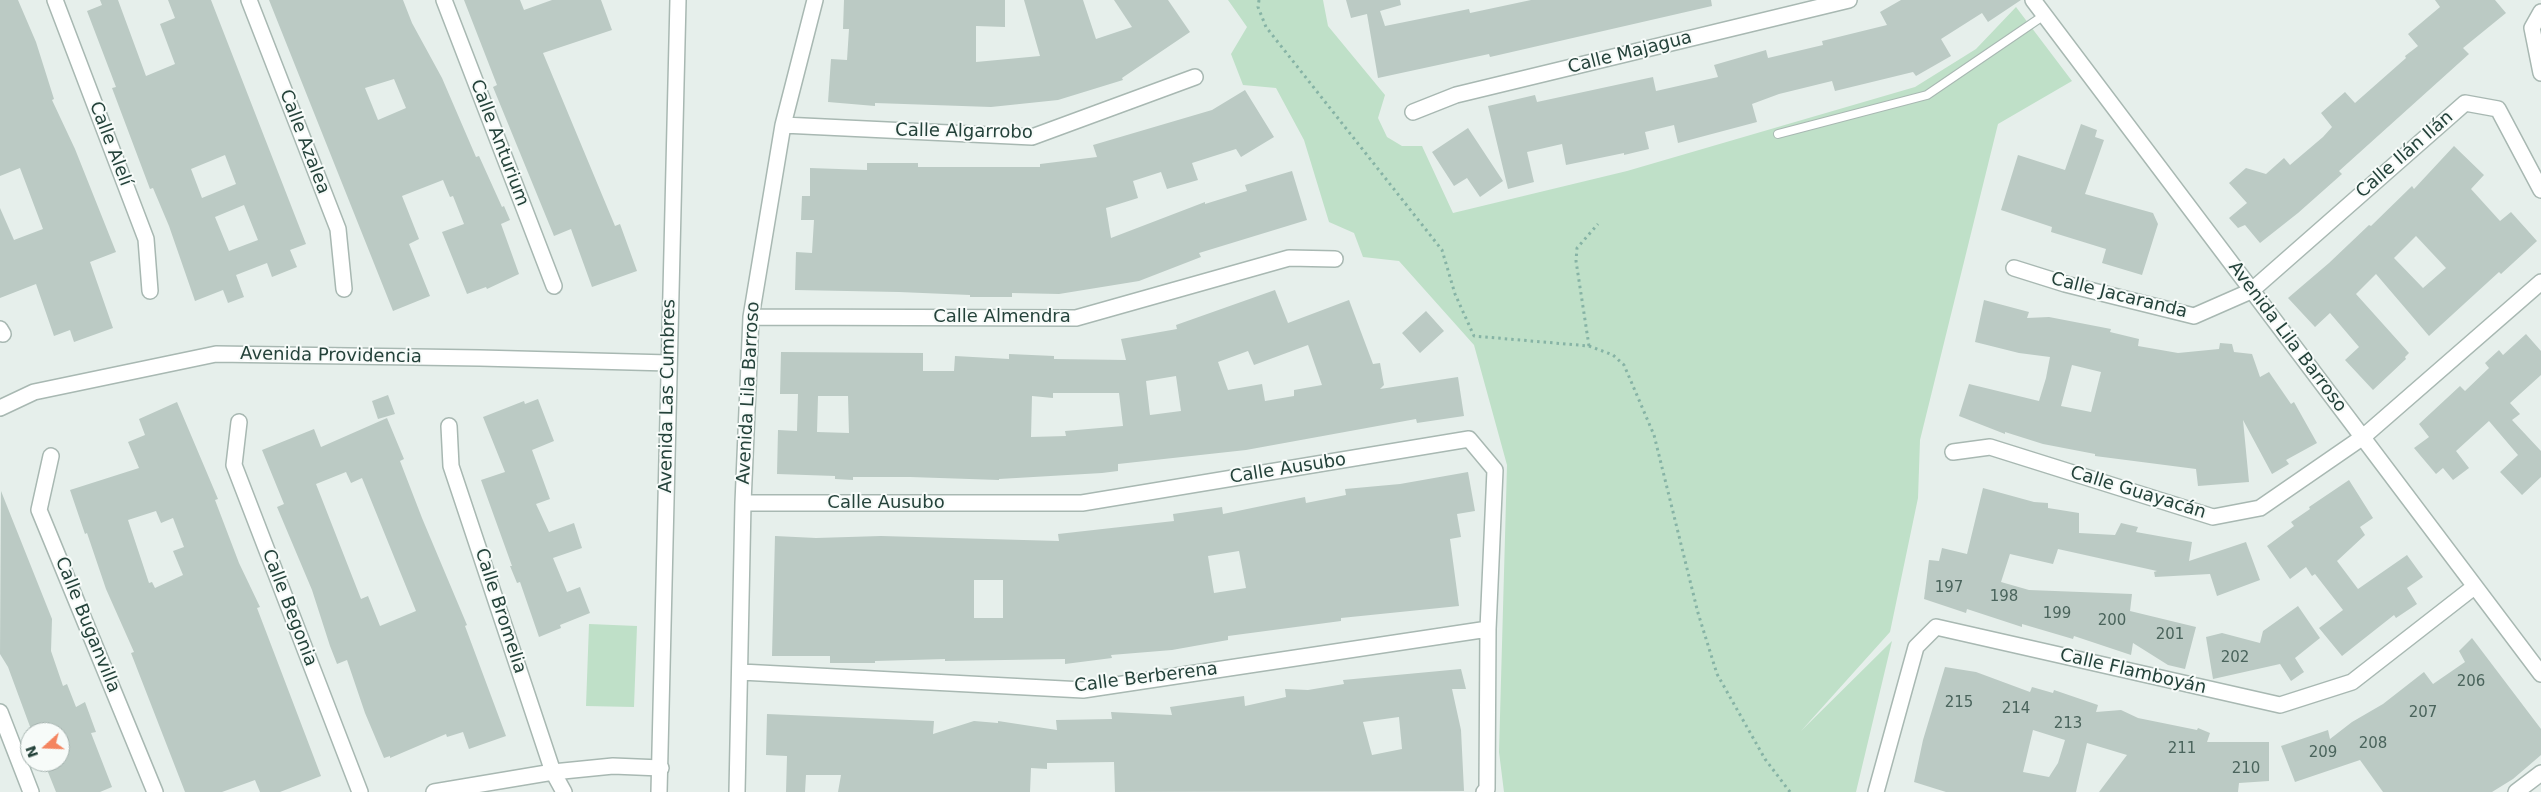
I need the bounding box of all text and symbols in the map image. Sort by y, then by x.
street label: Calle Majagua [1566,27,1694,79]
street label: Calle Anturium [465,77,533,209]
street label: Calle Azalea [274,87,334,197]
street label: Calle Alelí [84,99,136,189]
street label: Calle Ilán Ilán [2352,107,2458,203]
street label: Calle Algarrobo [895,120,1033,144]
street label: Avenida Lila Barroso [2223,257,2351,417]
street label: Calle Jacaranda [2048,269,2190,323]
street label: Avenida Las Cumbres [656,299,680,493]
street label: Avenida Lila Barroso [733,301,765,485]
street label: Calle Almendra [933,306,1071,328]
street label: Avenida Providencia [240,344,422,368]
street label: Calle Ausubo [1228,449,1348,489]
street label: Calle Guayacán [2068,462,2208,524]
street label: Calle Ausubo [827,492,945,514]
street label: Calle Begonia [257,546,321,670]
street label: Calle Bromelia [470,546,530,676]
street label: Calle Buganvilla [50,554,124,696]
house number: 197 [1935,579,1963,597]
house number: 198 [1990,588,2018,606]
house number: 199 [2043,605,2071,623]
house number: 200 [2098,612,2126,630]
house number: 201 [2156,626,2184,644]
street label: Calle Flamboyán [2058,645,2208,699]
house number: 202 [2221,649,2249,667]
street label: Calle Berberena [1073,658,1219,698]
house number: 206 [2457,673,2485,691]
house number: 215 [1945,694,1973,712]
house number: 214 [2002,700,2030,718]
house number: 207 [2409,704,2437,722]
house number: 213 [2054,715,2082,733]
north arrow [20,722,70,772]
house number: 208 [2359,735,2387,753]
house number: 211 [2168,740,2196,758]
text: N [22,744,41,760]
house number: 209 [2309,744,2337,762]
house number: 210 [2232,760,2260,778]

